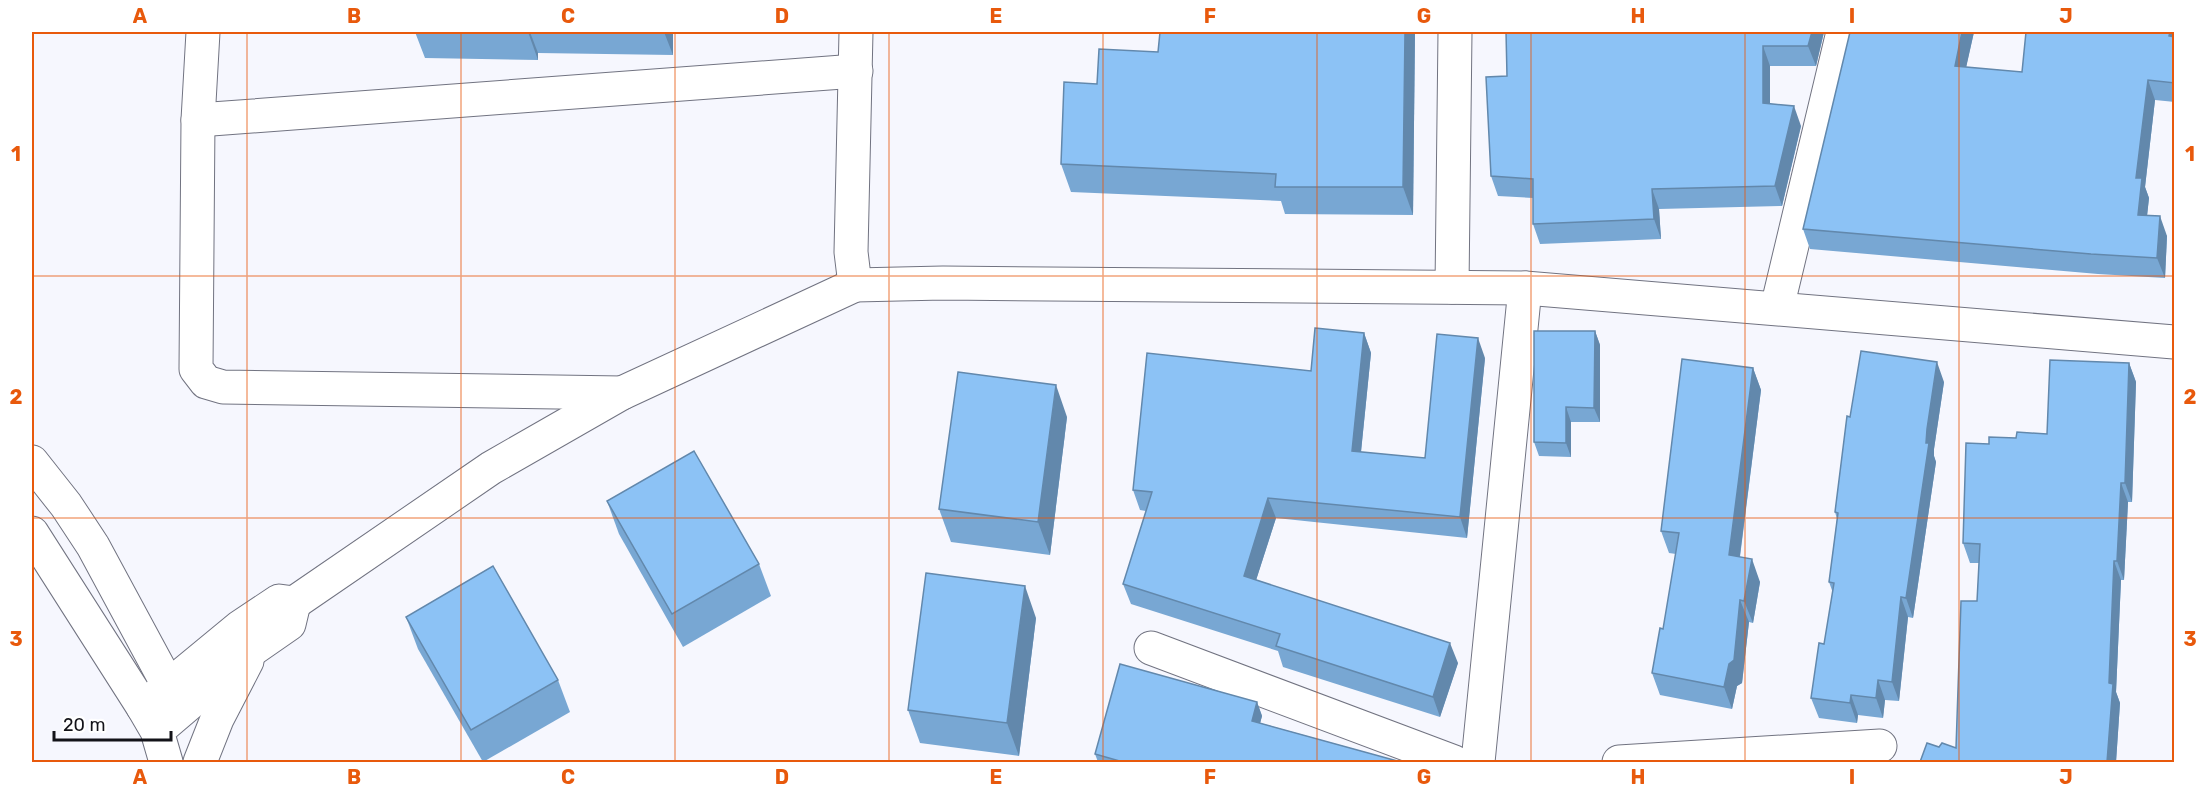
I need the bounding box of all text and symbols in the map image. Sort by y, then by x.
text: A [133,4,148,28]
text: B [347,4,361,28]
text: C [561,4,575,28]
text: D [775,4,789,28]
text: E [990,4,1002,28]
text: F [1204,4,1216,28]
text: G [1417,4,1431,28]
text: H [1631,4,1645,28]
text: I [1849,4,1855,28]
text: J [2059,4,2073,28]
text: 1 [11,142,21,166]
text: 1 [2185,142,2195,166]
text: 2 [10,385,23,409]
text: 2 [2184,385,2197,409]
text: 3 [9,627,23,651]
text: 3 [2183,627,2197,651]
scale bar [54,704,171,742]
text: 20 m [63,714,105,736]
text: A [133,765,148,789]
text: B [347,765,361,789]
text: C [561,765,575,789]
text: D [775,765,789,789]
text: E [990,765,1002,789]
text: F [1204,765,1216,789]
text: G [1417,765,1431,789]
text: H [1631,765,1645,789]
text: I [1849,765,1855,789]
text: J [2059,765,2073,789]

